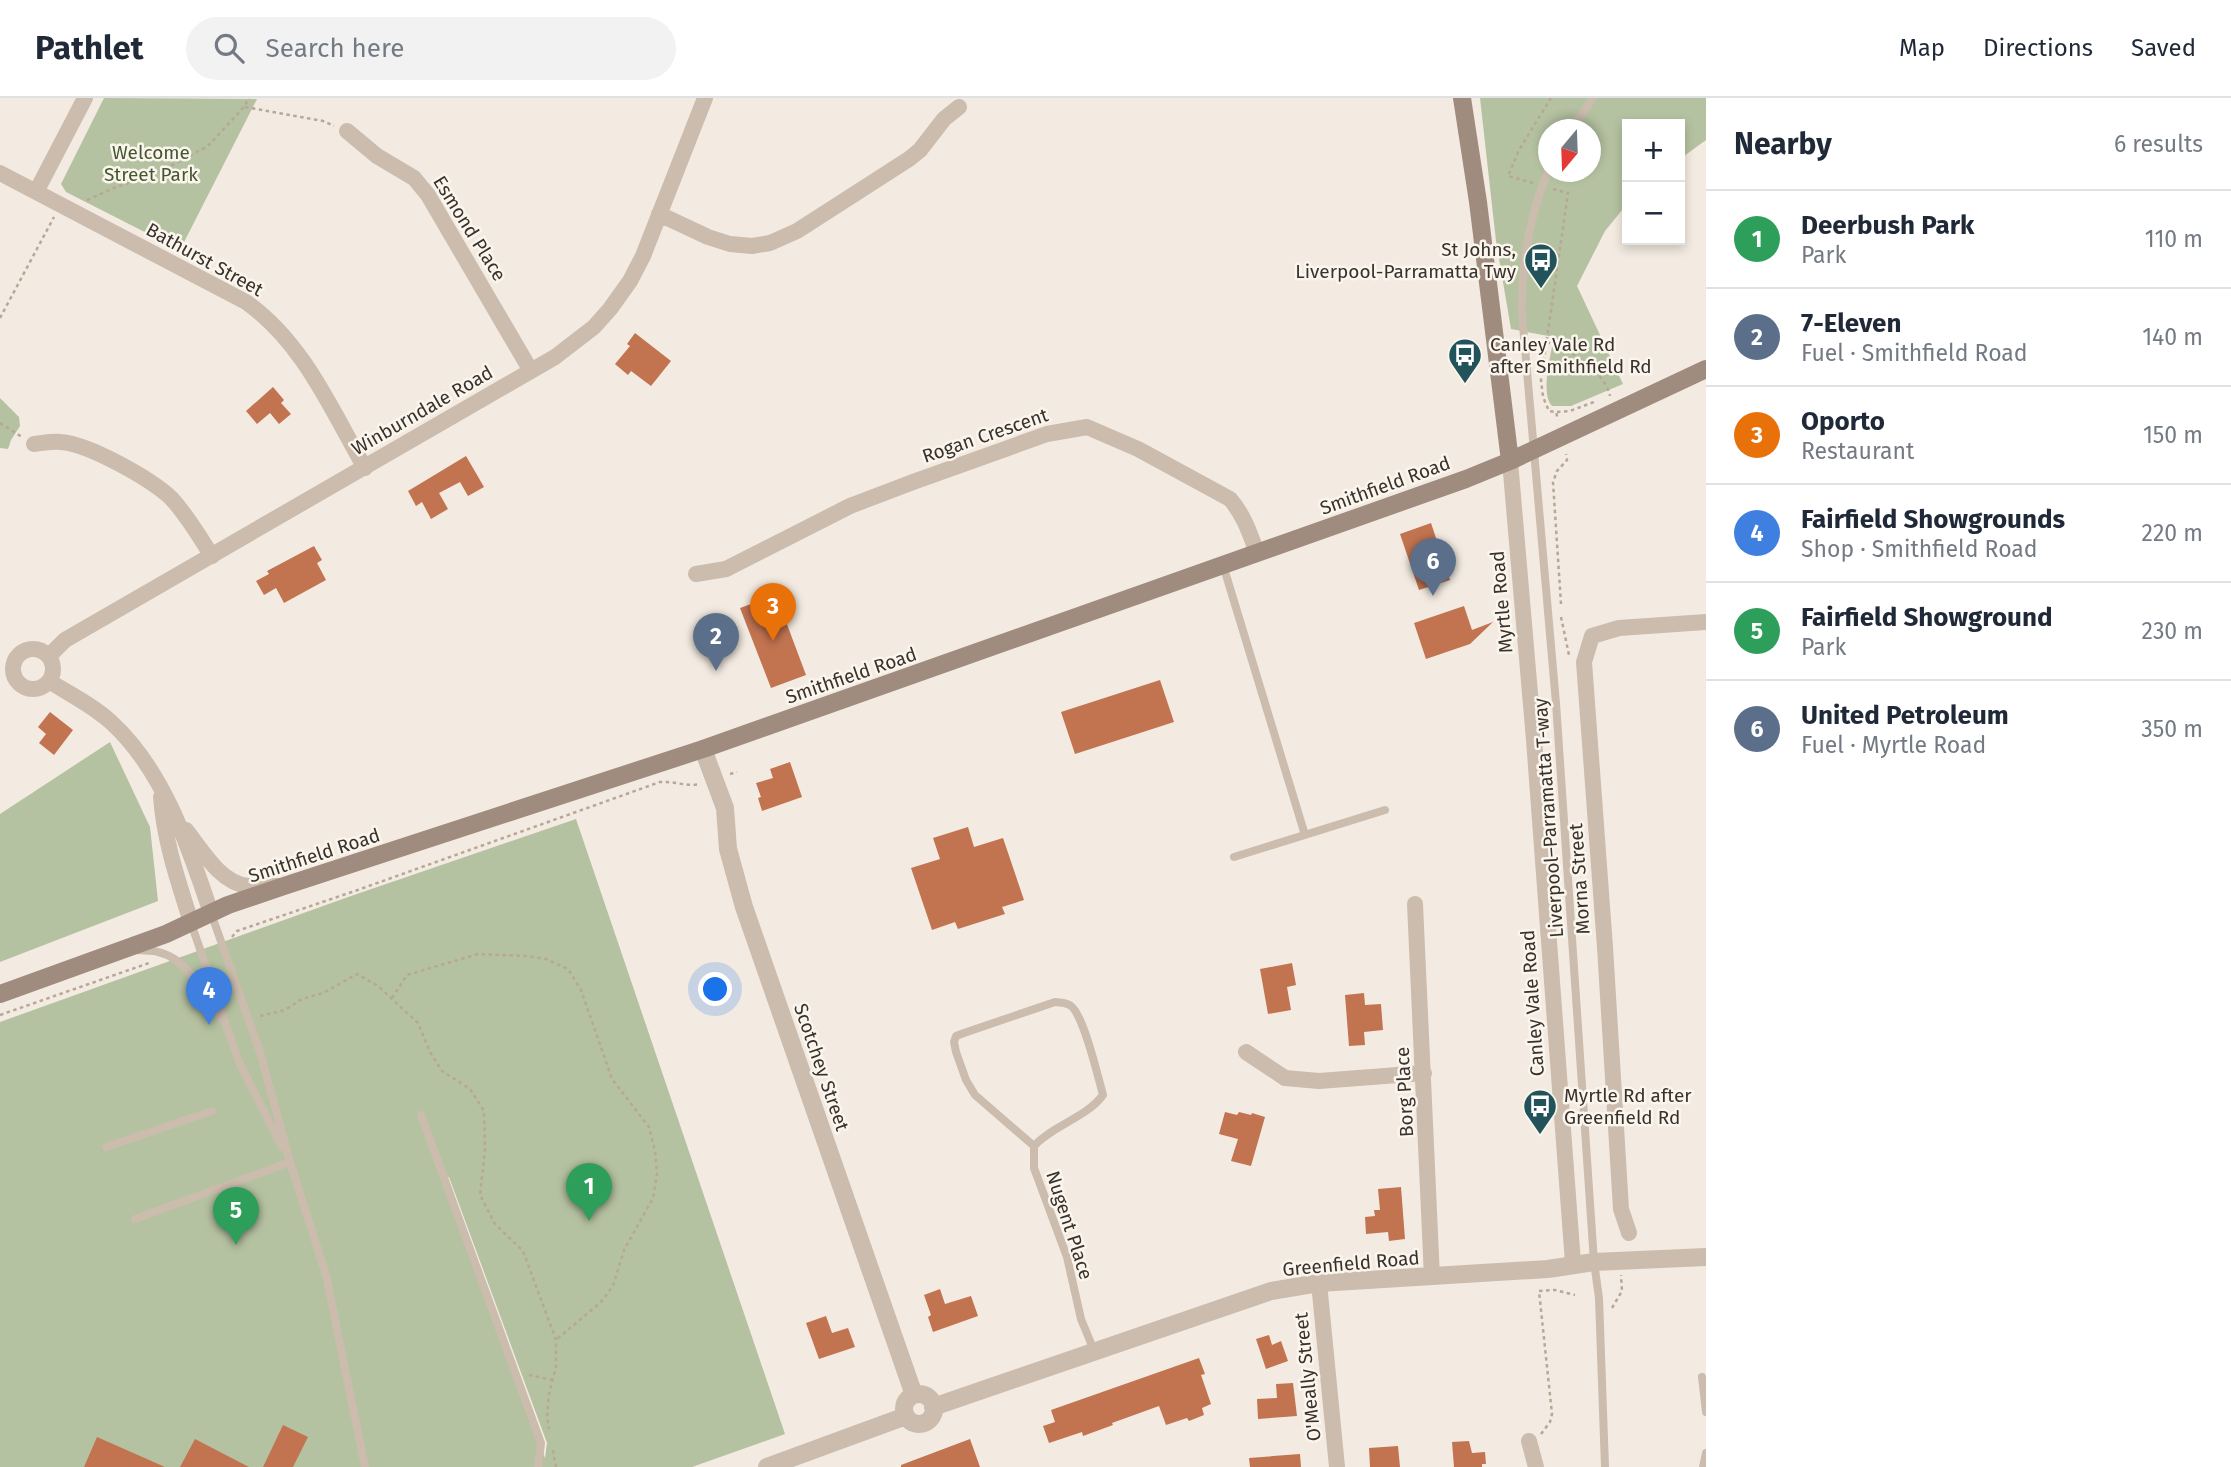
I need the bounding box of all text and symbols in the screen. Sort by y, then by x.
search box [186,17,676,80]
text: Pathlet [35,28,144,68]
icon: search [210,29,248,67]
text: Search here [266,33,404,64]
text: Map [1899,34,1945,62]
text: Directions [1983,34,2093,62]
text: Saved [2131,34,2196,62]
north arrow [1538,119,1601,182]
map controls [1622,119,1685,245]
button: + [1622,119,1685,182]
text: Nearby [1734,126,1832,162]
text: 6 results [2114,130,2203,158]
park label: Welcome Street Park [104,141,198,186]
street label: Esmond Place [428,171,511,285]
button: − [1622,182,1685,245]
text: Deerbush Park [1801,210,1974,241]
street label: Bathurst Street [142,218,267,301]
text: 1 [1752,225,1762,253]
text: 110 m [2145,225,2203,253]
place label: St Johns, Liverpool-Parramatta Twy [1295,238,1517,283]
bus stop icon: St Johns, Liverpool-Parramatta Twy [1522,241,1560,290]
text: Park [1801,241,1846,269]
text: 7-Eleven [1801,308,1901,339]
text: 2 [1751,323,1763,351]
text: 140 m [2142,323,2203,351]
place label: Canley Vale Rd after Smithfield Rd [1490,333,1652,378]
bus stop icon: Canley Vale Rd after Smithfield Rd [1446,336,1484,385]
text: Fuel · Smithfield Road [1801,339,2028,367]
street label: Winburndale Road [348,361,497,460]
street label: Rogan Crescent [919,403,1051,468]
text: Oporto [1801,406,1885,437]
text: 3 [1751,421,1763,449]
text: 150 m [2143,421,2203,449]
text: Restaurant [1801,437,1914,465]
street label: Smithfield Road [1317,451,1453,520]
text: Fairfield Showgrounds [1801,504,2065,535]
text: 4 [1751,519,1764,547]
text: 220 m [2142,519,2203,547]
text: Shop · Smithfield Road [1801,535,2038,563]
pin: 6 [1410,538,1456,596]
street label: Myrtle Road [1486,550,1517,654]
pin: 3 [750,583,796,641]
text: Fairfield Showground [1801,602,2053,633]
pin: 2 [693,613,739,671]
text: 5 [1751,617,1763,645]
text: 230 m [2142,617,2203,645]
text: Park [1801,633,1846,661]
street label: Smithfield Road [783,642,920,709]
street label: Liverpool–Parramatta T-way [1529,697,1568,939]
text: United Petroleum [1801,700,2009,731]
text: 6 [1751,715,1763,743]
text: 350 m [2141,715,2203,743]
text: Fuel · Myrtle Road [1801,731,1986,759]
street label: Smithfield Road [245,823,383,888]
street label: Morna Street [1564,823,1595,935]
street label: Canley Vale Road [1516,929,1549,1077]
pin: 4 [186,967,232,1025]
your location [698,972,732,1006]
street label: Scotchey Street [789,1000,854,1134]
street label: Borg Place [1391,1046,1418,1138]
place label: Myrtle Rd after Greenfield Rd [1564,1084,1692,1129]
bus stop icon: Myrtle Rd after Greenfield Rd [1521,1087,1559,1136]
pin: 1 [566,1163,612,1221]
street label: Nugent Place [1041,1168,1098,1282]
pin: 5 [213,1187,259,1245]
street label: Greenfield Road [1282,1246,1421,1281]
street label: O'Meally Street [1289,1311,1326,1442]

